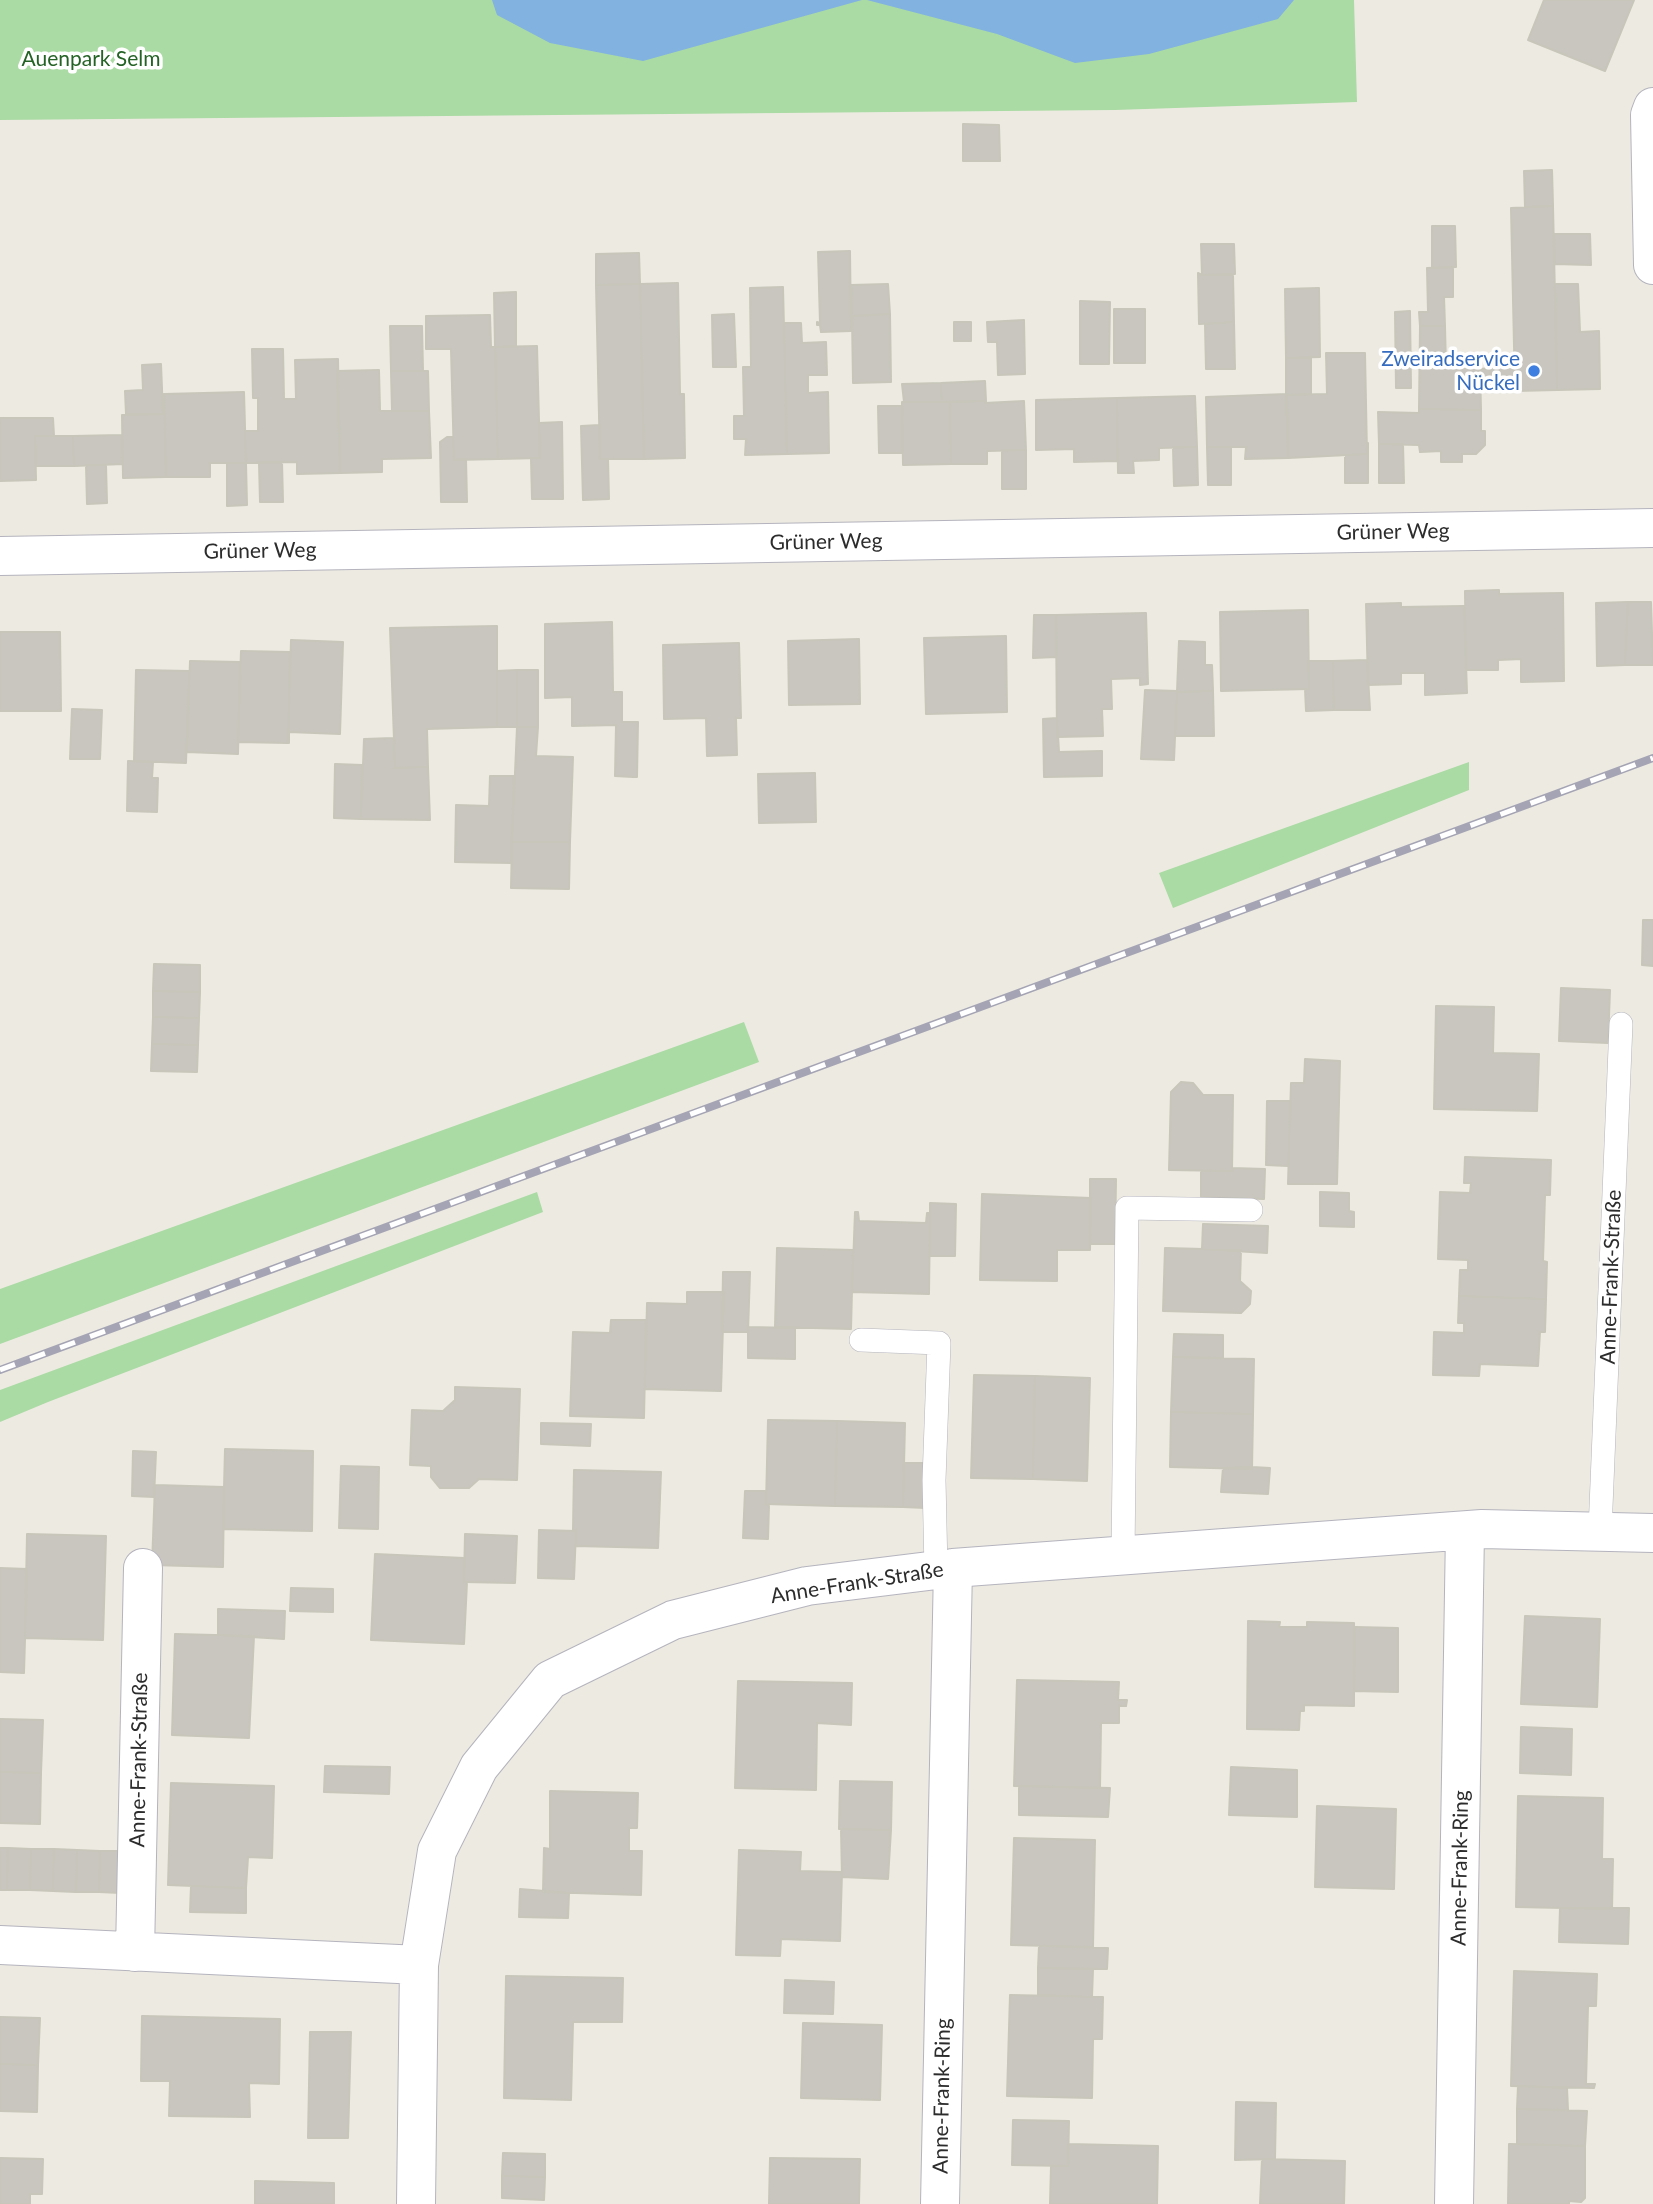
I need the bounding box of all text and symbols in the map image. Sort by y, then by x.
park label: Auenpark Selm [21,46,161,72]
place label: Zweiradservice Nückel [1381,346,1520,396]
marker: Zweiradservice Nückel [1526,363,1542,379]
street label: Grüner Weg [1336,518,1450,546]
street label: Grüner Weg [769,528,883,556]
street label: Grüner Weg [203,537,317,565]
street label: Anne-Frank-Straße [1595,1189,1627,1365]
street label: Anne-Frank-Straße [769,1557,945,1609]
street label: Anne-Frank-Straße [125,1672,153,1848]
street label: Anne-Frank-Ring [1446,1790,1474,1946]
street label: Anne-Frank-Ring [928,2018,956,2174]

